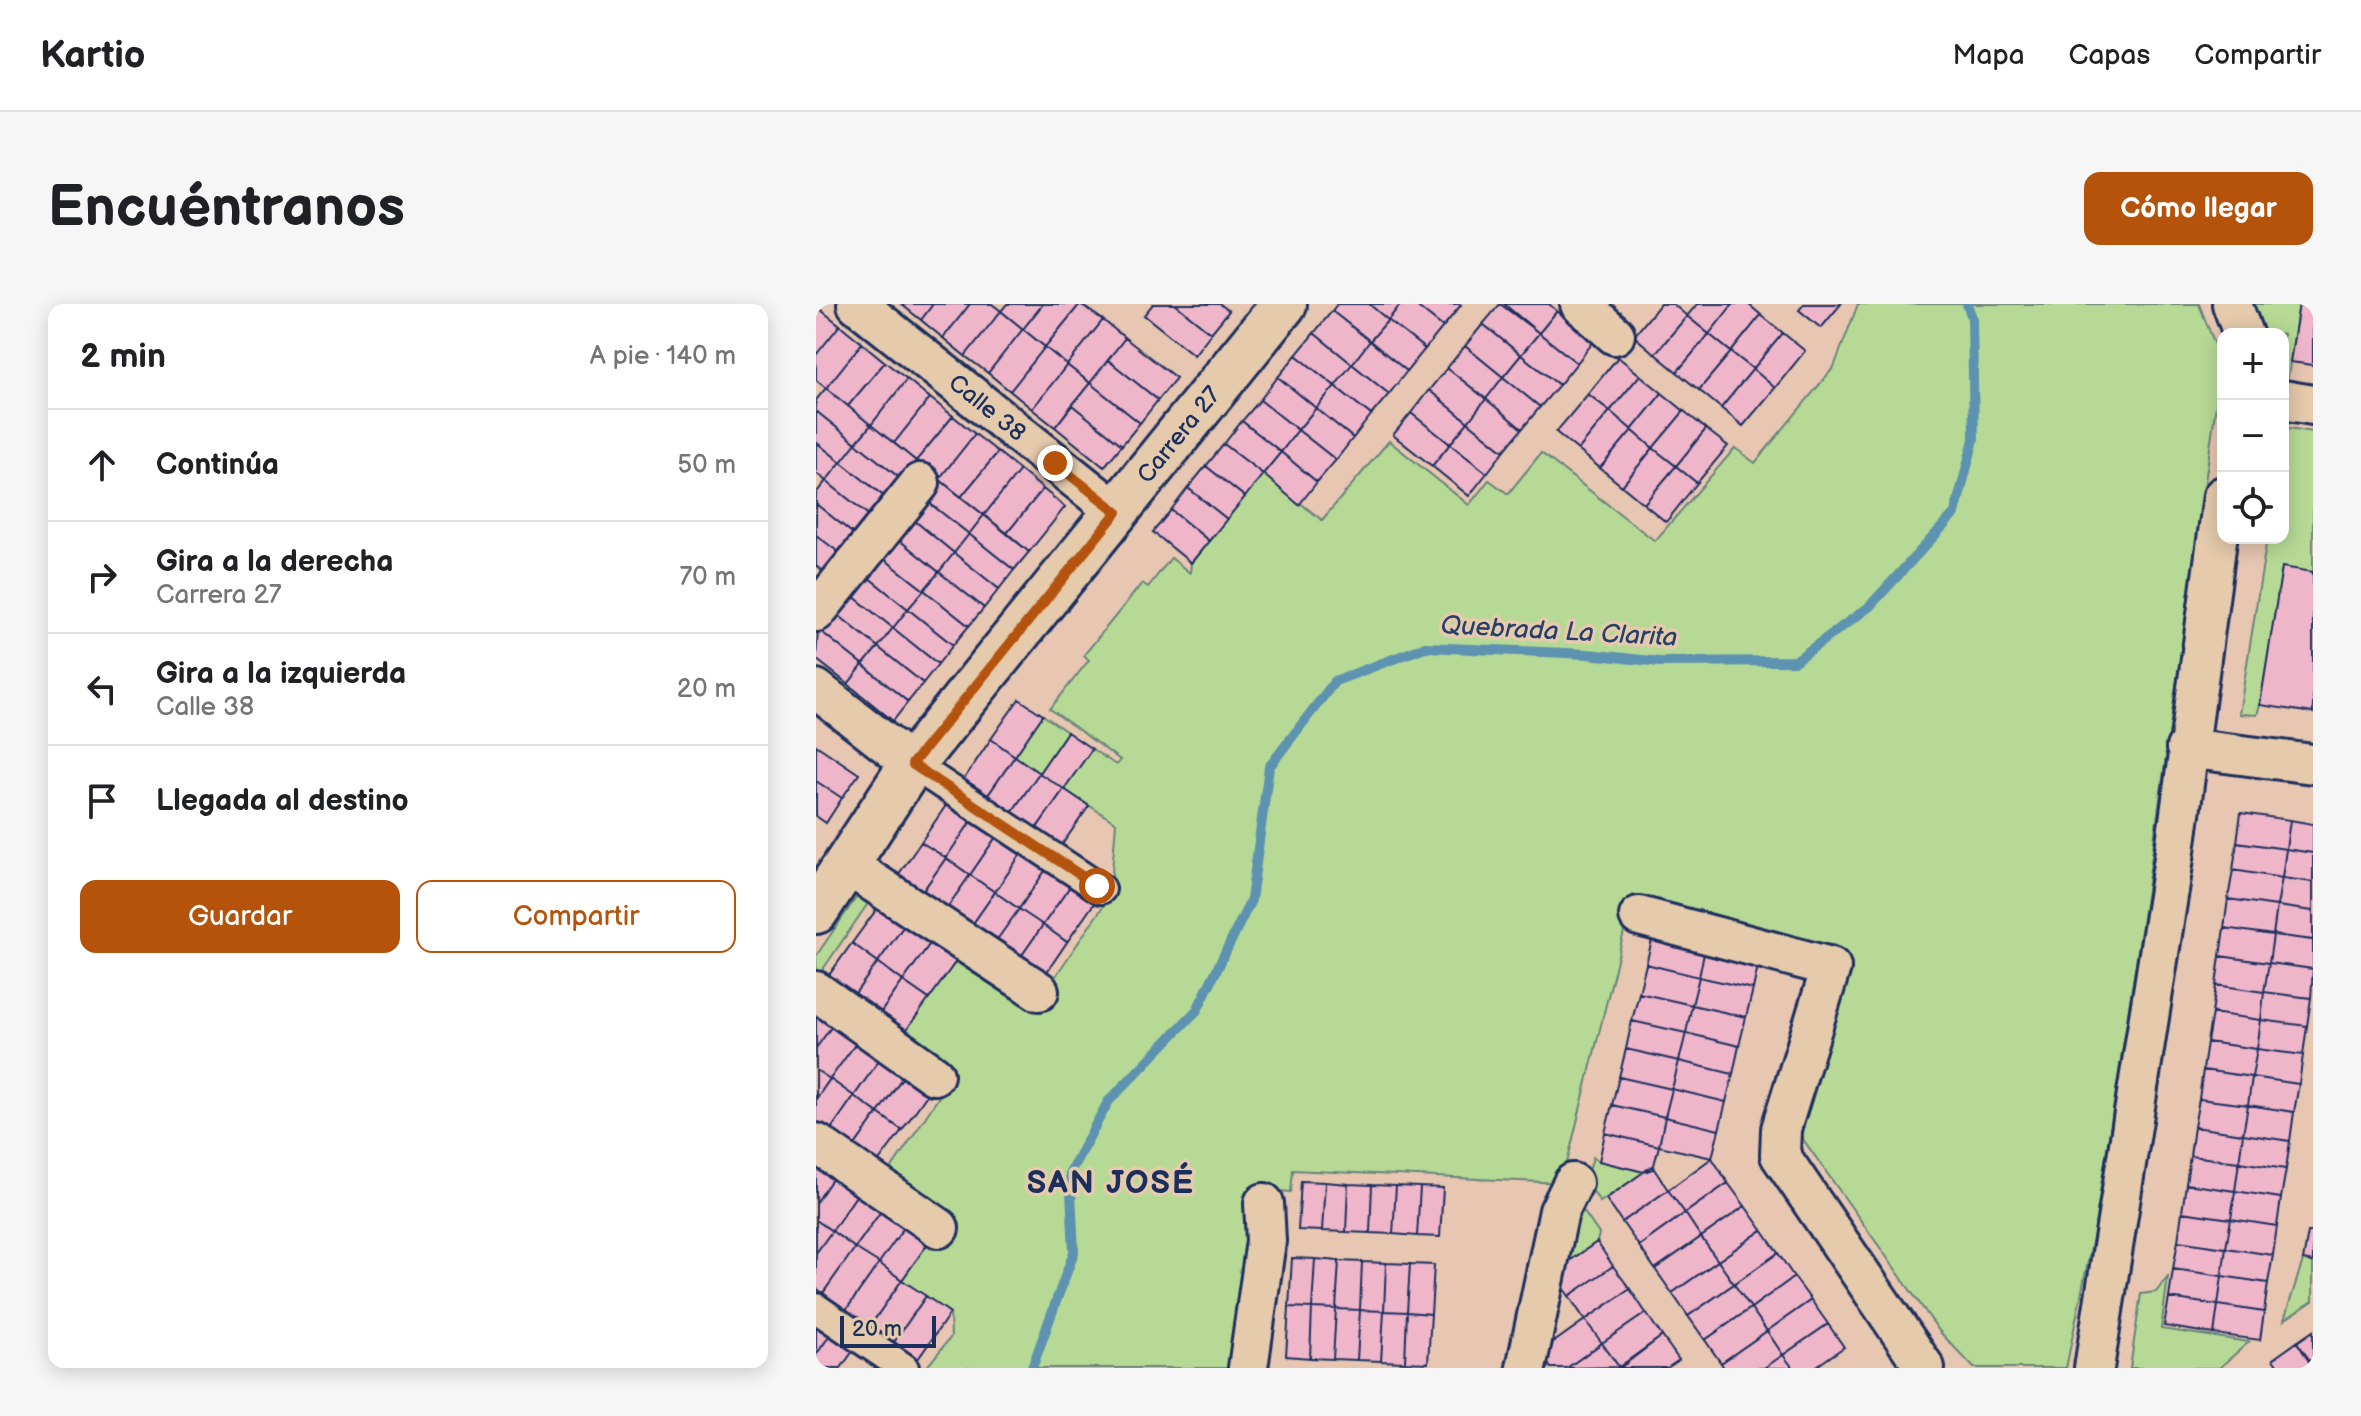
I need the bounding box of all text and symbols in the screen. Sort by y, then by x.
text: Kartio [40,33,146,78]
text: Mapa [1952,39,2025,72]
text: Capas [2069,39,2150,72]
text: Compartir [2194,39,2321,72]
button: Cómo llegar [2084,172,2313,245]
text: Encuéntranos [48,175,405,242]
map controls [2217,328,2289,544]
button: + [2217,328,2289,400]
text: 2 min [80,336,166,377]
text: A pie · 140 m [590,341,736,372]
street label: Calle 38 [943,368,1031,448]
street label: Carrera 27 [1131,381,1227,489]
button: − [2217,400,2289,472]
icon: ahead [80,443,124,487]
route end [1037,445,1073,481]
text: Continúa [156,447,279,483]
text: 50 m [677,450,736,481]
button: locate [2217,472,2289,544]
text: Gira a la derecha [156,544,393,580]
icon: right [80,555,124,599]
text: 70 m [679,562,736,593]
text: Carrera 27 [156,580,282,611]
water label: Quebrada La Clarita [1440,610,1678,654]
text: Gira a la izquierda [156,656,406,692]
icon: left [80,667,124,711]
text: 20 m [677,674,736,705]
text: Calle 38 [156,692,254,723]
icon: arrive [80,779,124,823]
text: Llegada al destino [156,783,409,819]
route start [1079,868,1115,904]
button: Guardar [80,880,400,953]
button: Compartir [416,880,736,953]
district label: SAN JOSÉ [1027,1162,1195,1203]
scale bar [840,1312,936,1348]
text: 20 m [852,1316,902,1343]

